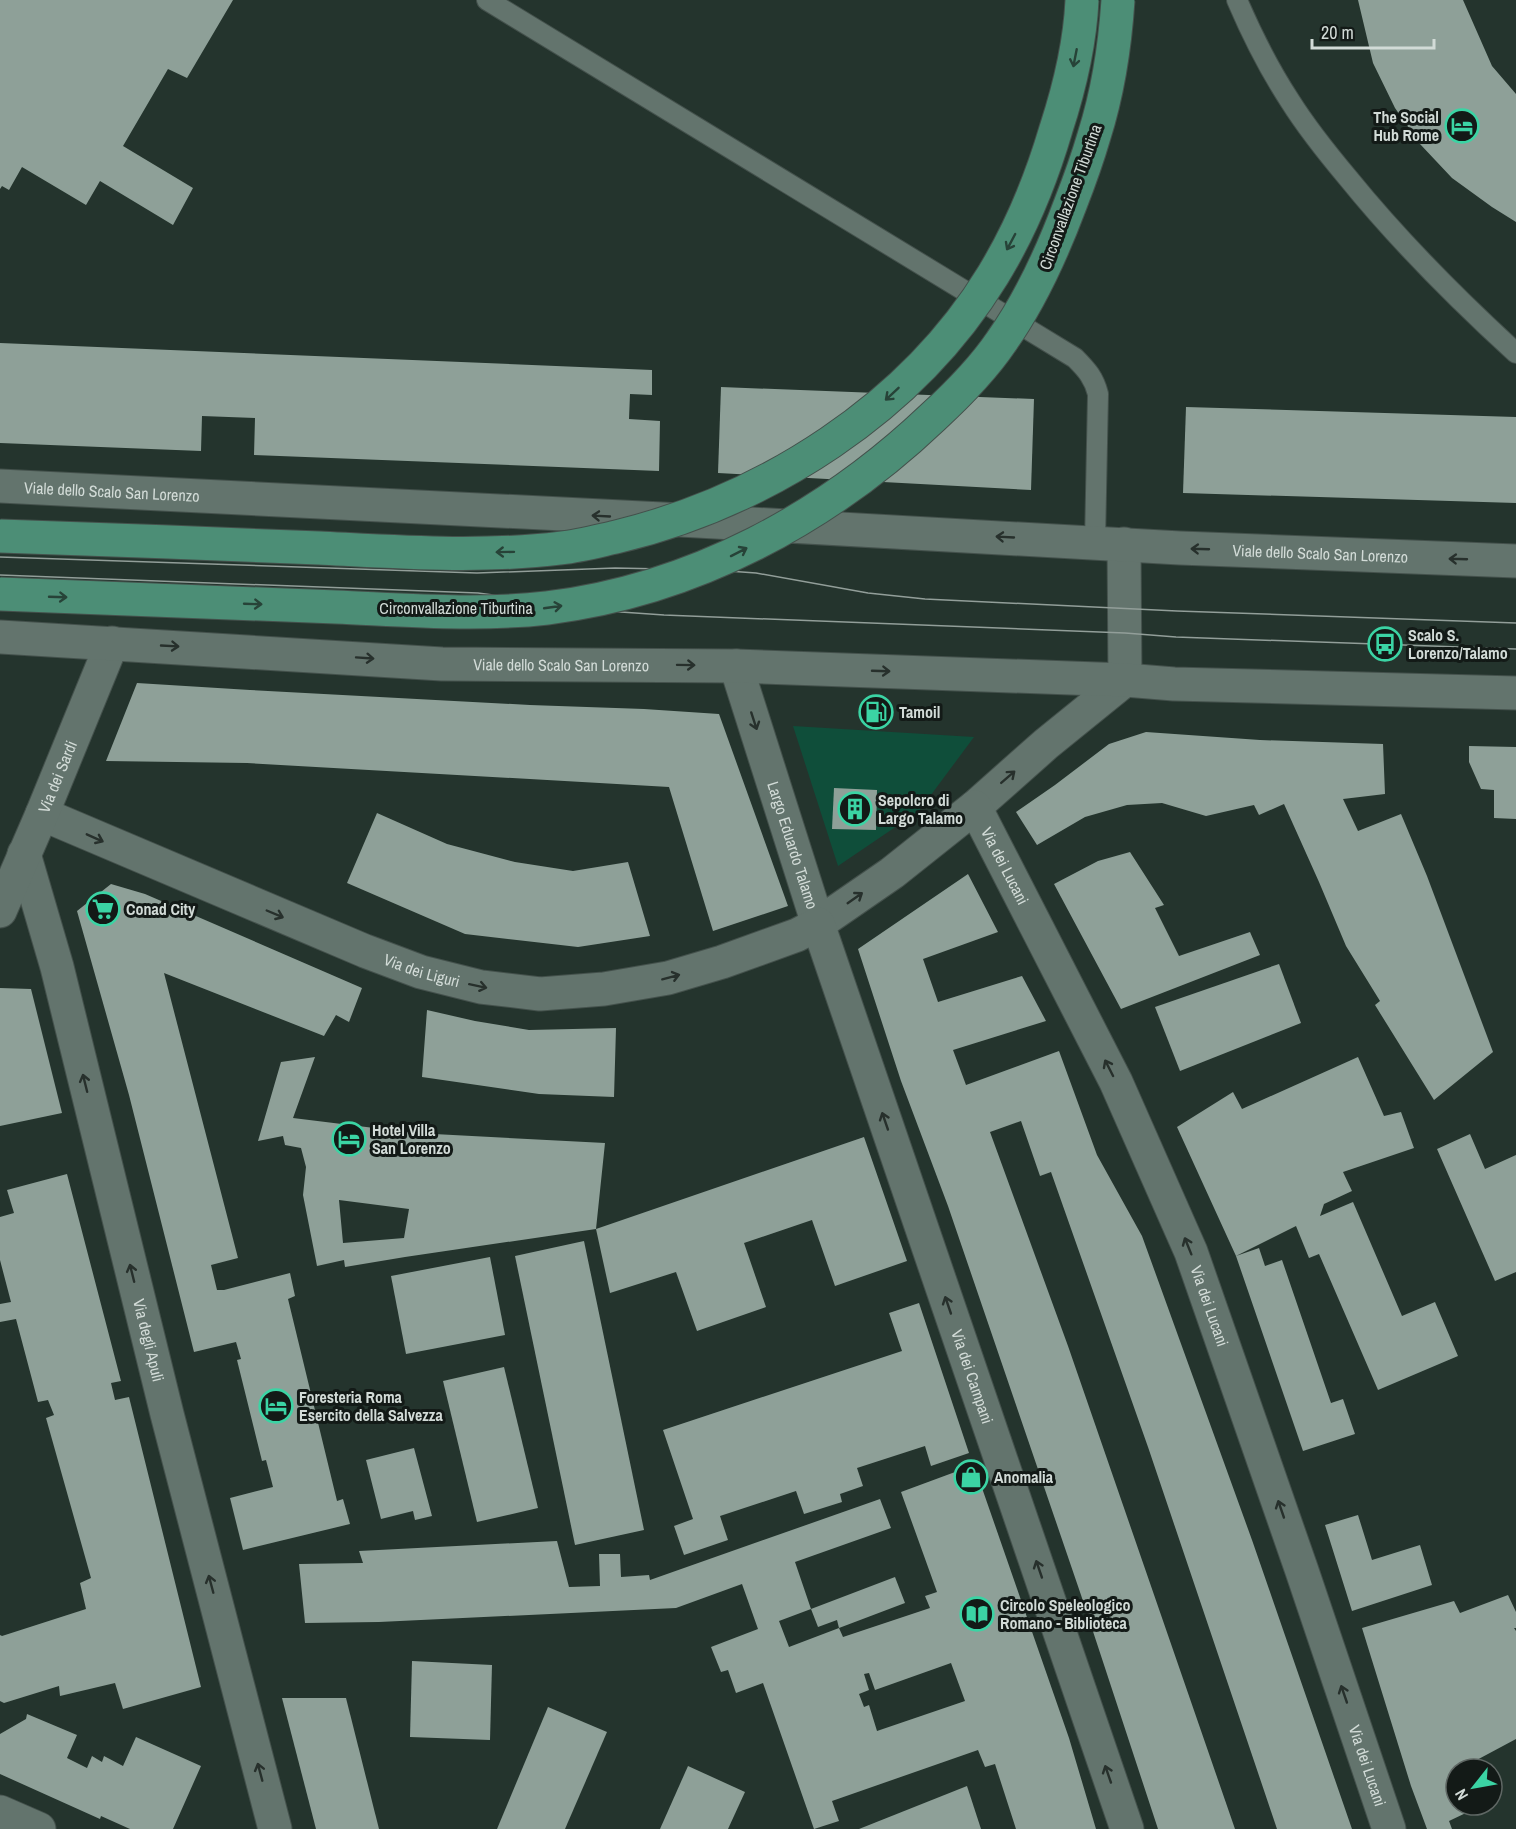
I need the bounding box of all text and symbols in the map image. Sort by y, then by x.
scale bar [1312,12,1434,50]
text: 20 m [1321,20,1354,45]
one-way arrow [1069,48,1081,67]
place label: The Social Hub Rome [1373,106,1439,146]
hotel icon: The Social Hub Rome [1444,108,1480,144]
street label: Circonvallazione Tiburtina [1033,121,1107,273]
one-way arrow [1005,232,1016,250]
one-way arrow [884,387,899,401]
street label: Viale dello Scalo San Lorenzo [24,476,200,507]
one-way arrow [591,510,611,521]
one-way arrow [996,532,1016,543]
street label: Viale dello Scalo San Lorenzo [1232,539,1408,568]
one-way arrow [1190,543,1210,554]
one-way arrow [496,546,516,557]
one-way arrow [730,546,747,558]
one-way arrow [1448,553,1468,564]
one-way arrow [48,591,68,602]
street label: Circonvallazione Tiburtina [379,597,533,619]
one-way arrow [243,599,263,610]
one-way arrow [543,601,562,612]
place label: Scalo S. Lorenzo/Talamo [1408,624,1508,664]
bus stop icon: Scalo S. Lorenzo/Talamo [1367,626,1403,662]
one-way arrow [160,641,180,652]
one-way arrow [354,653,374,664]
street label: Viale dello Scalo San Lorenzo [473,653,649,676]
one-way arrow [675,659,695,671]
one-way arrow [870,666,890,677]
fuel station icon: Tamoil [858,694,894,730]
place label: Tamoil [899,701,940,723]
one-way arrow [749,711,760,730]
street label: Via dei Sardi [33,737,82,816]
one-way arrow [1001,770,1016,784]
street label: Largo Eduardo Talamo [762,779,824,912]
place label: Sepolcro di Largo Talamo [878,789,963,829]
building icon: Sepolcro di Largo Talamo [837,791,873,827]
street label: Via dei Lucani [976,823,1034,908]
one-way arrow [86,832,104,844]
supermarket icon: Conad City [85,891,121,927]
one-way arrow [847,892,863,904]
place label: Conad City [126,898,196,920]
one-way arrow [265,909,284,920]
street label: Via dei Liguri [381,948,462,992]
one-way arrow [661,970,680,982]
one-way arrow [468,981,487,992]
one-way arrow [1103,1060,1115,1077]
one-way arrow [79,1074,91,1093]
one-way arrow [879,1112,890,1131]
place label: Hotel Villa San Lorenzo [372,1119,451,1159]
hotel icon: Hotel Villa San Lorenzo [331,1121,367,1157]
one-way arrow [1182,1237,1193,1256]
street label: Via dei Lucani [1186,1262,1234,1349]
one-way arrow [125,1263,137,1282]
one-way arrow [942,1296,953,1315]
street label: Via degli Apuli [128,1297,170,1384]
street label: Via dei Campani [946,1326,999,1427]
place label: Foresteria Roma Esercito della Salvezza [299,1386,443,1426]
hotel icon: Foresteria Roma Esercito della Salvezza [258,1388,294,1424]
shop icon: Anomalia [953,1459,989,1495]
place label: Anomalia [994,1466,1054,1488]
one-way arrow [1274,1500,1285,1519]
one-way arrow [1032,1560,1043,1579]
one-way arrow [204,1575,216,1594]
place label: Circolo Speleologico Romano - Biblioteca [1000,1594,1131,1634]
library icon: Circolo Speleologico Romano - Biblioteca [959,1596,995,1632]
one-way arrow [1337,1685,1348,1704]
street label: Via dei Lucani [1344,1722,1392,1809]
north arrow [1444,1757,1504,1817]
one-way arrow [254,1763,265,1782]
one-way arrow [1102,1765,1113,1784]
text: N [1449,1785,1473,1804]

